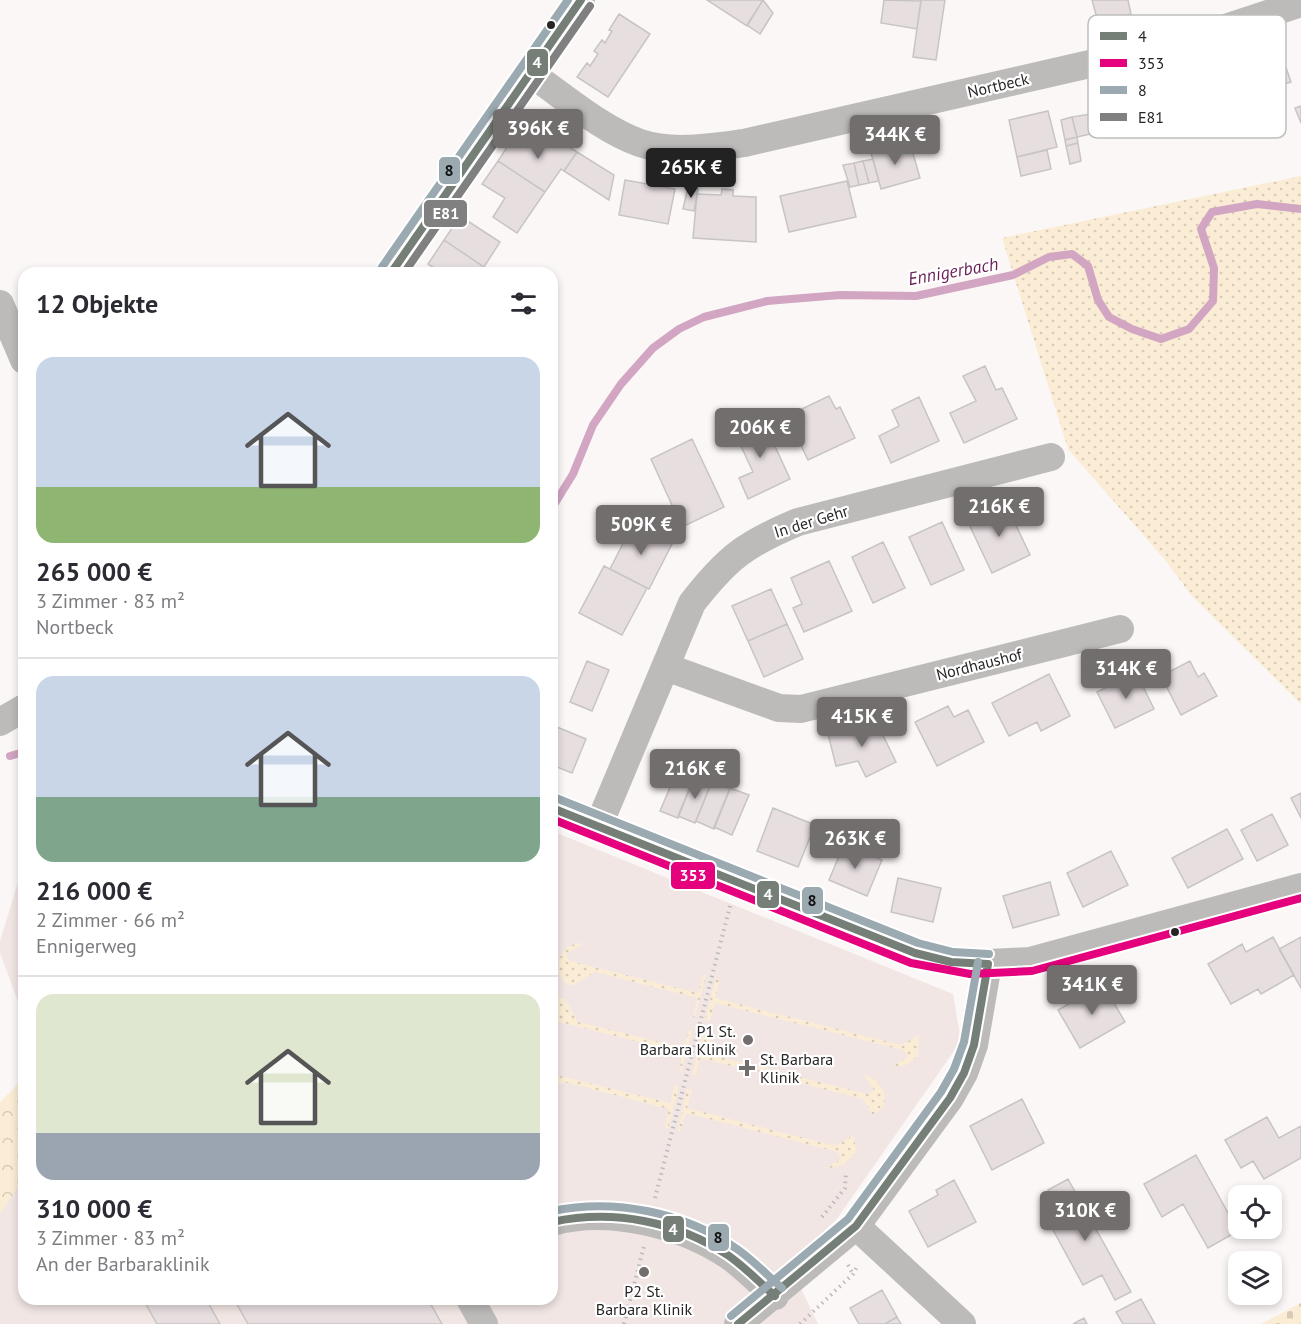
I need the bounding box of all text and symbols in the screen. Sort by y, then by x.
legend [1088,15,1286,138]
unlabelled marker [545,19,557,31]
text: 4 [1138,26,1147,46]
line badge: 4 [526,48,549,77]
text: 4 [532,52,542,72]
text: 353 [1138,53,1164,73]
street label: Nortbeck [965,68,1031,102]
text: 8 [1138,80,1147,100]
text: E81 [1138,107,1164,127]
pin: 396K € [489,109,587,160]
text: 396K € [507,115,569,141]
pin: 344K € [846,115,944,166]
text: 344K € [864,121,926,147]
pin: 265K € [642,148,740,199]
text: 265K € [660,154,722,180]
line badge: 8 [438,156,461,185]
text: 8 [444,160,454,180]
line badge: E81 [423,199,468,228]
text: E81 [433,203,459,223]
water label: Ennigerbach [906,252,1000,290]
text: 12 Objekte [36,287,158,320]
icon: filters [507,287,540,320]
icon: home [234,396,342,504]
pin: 206K € [711,408,809,459]
text: 206K € [729,414,791,440]
pin: 216K € [950,487,1048,538]
text: 216K € [968,493,1030,519]
street label: In der Gehr [772,500,851,542]
pin: 509K € [592,505,690,556]
text: 509K € [610,511,672,537]
text: 265 000 € [36,555,152,588]
text: 3 Zimmer · 83 m² [36,588,185,614]
text: Nortbeck [36,614,114,640]
street label: Nordhaushof [934,643,1025,684]
pin: 314K € [1077,649,1175,700]
text: 314K € [1095,655,1157,681]
pin: 415K € [813,697,911,748]
text: 415K € [831,703,893,729]
icon: home [234,715,342,823]
pin: 216K € [646,749,744,800]
text: 216K € [664,755,726,781]
pin: 263K € [806,819,904,870]
text: 263K € [824,825,886,851]
line badge: 353 [670,861,716,890]
text: 353 [679,865,707,885]
text: 216 000 € [36,874,152,907]
line badge: 4 [756,880,780,909]
text: 4 [763,884,773,904]
line badge: 8 [801,886,824,915]
text: 8 [807,890,817,910]
text: 2 Zimmer · 66 m² [36,907,185,933]
unlabelled marker [1169,926,1181,938]
text: Ennigerweg [36,933,137,959]
pin: 341K € [1043,965,1141,1016]
text: 341K € [1061,971,1123,997]
place label: P1 St. Barbara Klinik [640,1021,736,1059]
icon: home [234,1033,342,1141]
marker: P1 St. Barbara Klinik [741,1033,755,1047]
place label: St. Barbara Klinik [760,1049,833,1087]
marker: St. Barbara Klinik [738,1059,756,1077]
map controls [1228,1185,1282,1305]
button: locate [1228,1185,1282,1239]
pin: 310K € [1036,1191,1134,1242]
text: 310 000 € [36,1192,152,1225]
text: 310K € [1054,1197,1116,1223]
line badge: 4 [662,1215,685,1243]
text: 4 [668,1219,678,1239]
line badge: 8 [707,1223,730,1252]
text: 3 Zimmer · 83 m² [36,1225,185,1251]
text: 8 [713,1227,723,1247]
text: An der Barbaraklinik [36,1251,210,1277]
button: layers [1228,1251,1282,1305]
marker: P2 St. Barbara Klinik [637,1265,651,1279]
place label: P2 St. Barbara Klinik [596,1281,693,1319]

